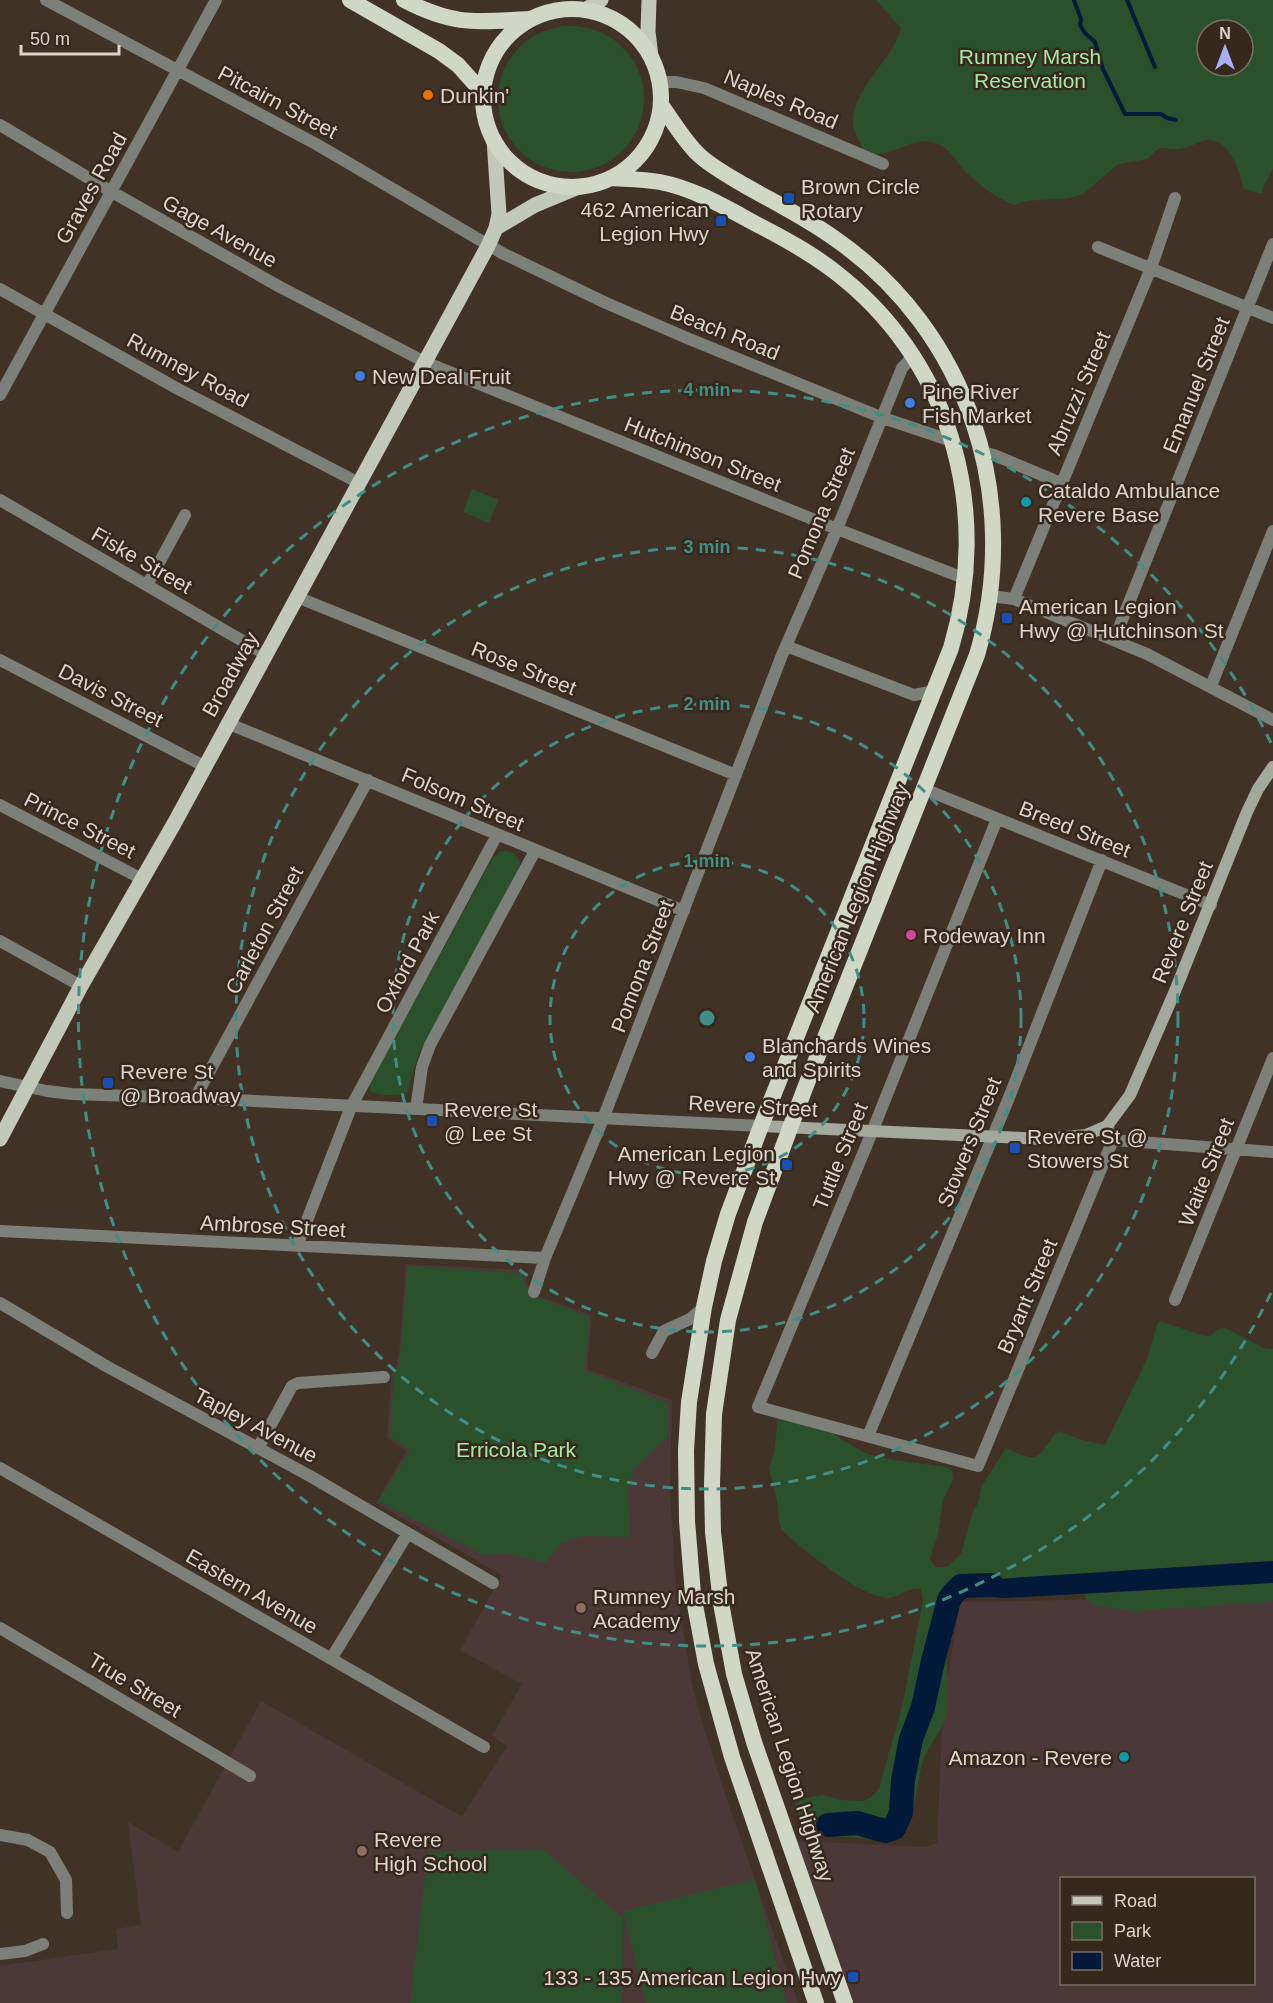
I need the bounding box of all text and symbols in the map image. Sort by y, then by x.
scale bar [21,18,118,56]
north arrow [1195,18,1255,78]
text: N [1219,25,1231,42]
text: 50 m [30,29,70,49]
park label: Rumney Marsh Reservation [959,45,1101,92]
street label: Pitcairn Street [214,61,342,143]
street label: Naples Road [721,65,841,133]
place label: Dunkin' [440,84,509,107]
marker: Dunkin' [421,88,435,102]
street label: Graves Road [51,128,131,248]
place label: Brown Circle Rotary [801,175,920,222]
street label: Gage Avenue [159,190,281,272]
marker: Brown Circle Rotary [782,191,796,205]
place label: 462 American Legion Hwy [581,198,709,245]
marker: 462 American Legion Hwy [714,214,728,228]
street label: Beach Road [667,300,783,364]
street label: Emanuel Street [1158,313,1234,456]
street label: Rumney Road [123,328,253,412]
street label: Abruzzi Street [1042,328,1114,458]
place label: New Deal Fruit [372,365,511,388]
marker: New Deal Fruit [353,369,367,383]
text: 4 min [683,380,731,400]
place label: Pine River Fish Market [922,380,1032,427]
marker: Pine River Fish Market [903,396,917,410]
street label: Hutchinson Street [621,412,785,496]
street label: Pomona Street [783,444,859,582]
place label: Cataldo Ambulance Revere Base [1038,479,1220,526]
marker: Cataldo Ambulance Revere Base [1019,495,1033,509]
street label: Fiske Street [88,522,196,598]
text: 3 min [683,537,731,557]
place label: American Legion Hwy @ Hutchinson St [1019,595,1224,642]
marker: American Legion Hwy @ Hutchinson St [1000,611,1014,625]
street label: Broadway [197,627,263,720]
street label: Rose Street [468,637,580,699]
street label: Davis Street [55,659,167,731]
text: 2 min [683,694,731,714]
street label: Folsom Street [398,763,528,835]
street label: American Legion Highway [801,780,914,1015]
street label: Prince Street [21,787,139,863]
street label: Breed Street [1016,796,1134,862]
text: 1 min [683,851,731,871]
street label: Revere Street [1147,857,1217,986]
street label: Carleton Street [221,862,307,998]
street label: Pomona Street [606,896,678,1036]
street label: Oxford Park [371,907,444,1017]
place label: Rodeway Inn [923,924,1046,947]
marker: Rodeway Inn [904,928,918,942]
centre of rings [697,1008,717,1028]
place label: Blanchards Wines and Spirits [762,1034,931,1081]
marker: Blanchards Wines and Spirits [743,1050,757,1064]
place label: Revere St @ Broadway [120,1060,241,1107]
street label: Stowers Street [933,1074,1006,1210]
marker: Revere St @ Broadway [101,1076,115,1090]
street label: Revere Street [688,1091,818,1121]
place label: Revere St @ Lee St [444,1098,538,1145]
street label: Tuttle Street [808,1099,872,1213]
marker: Revere St @ Lee St [425,1114,439,1128]
street label: Waite Street [1174,1114,1238,1230]
place label: Revere St @ Stowers St [1027,1125,1148,1172]
marker: Revere St @ Stowers St [1008,1141,1022,1155]
place label: American Legion Hwy @ Revere St [608,1142,775,1189]
marker: American Legion Hwy @ Revere St [780,1158,794,1172]
street label: Ambrose Street [200,1211,347,1241]
street label: Bryant Street [992,1235,1062,1357]
street label: Tapley Avenue [190,1383,322,1467]
park label: Erricola Park [456,1438,577,1461]
street label: Eastern Avenue [182,1544,322,1638]
place label: Rumney Marsh Academy [593,1585,735,1632]
marker: Rumney Marsh Academy [574,1601,588,1615]
street label: American Legion Highway [741,1645,839,1885]
street label: True Street [84,1648,186,1722]
place label: Amazon - Revere [949,1746,1112,1769]
marker: Amazon - Revere [1117,1750,1131,1764]
place label: Revere High School [374,1828,487,1875]
marker: Revere High School [355,1844,369,1858]
legend [1060,1877,1255,1985]
text: Road [1114,1891,1157,1911]
text: Park [1114,1921,1152,1941]
text: Water [1114,1951,1161,1971]
place label: 133 - 135 American Legion Hwy [543,1966,841,1989]
marker: 133 - 135 American Legion Hwy [846,1970,860,1984]

